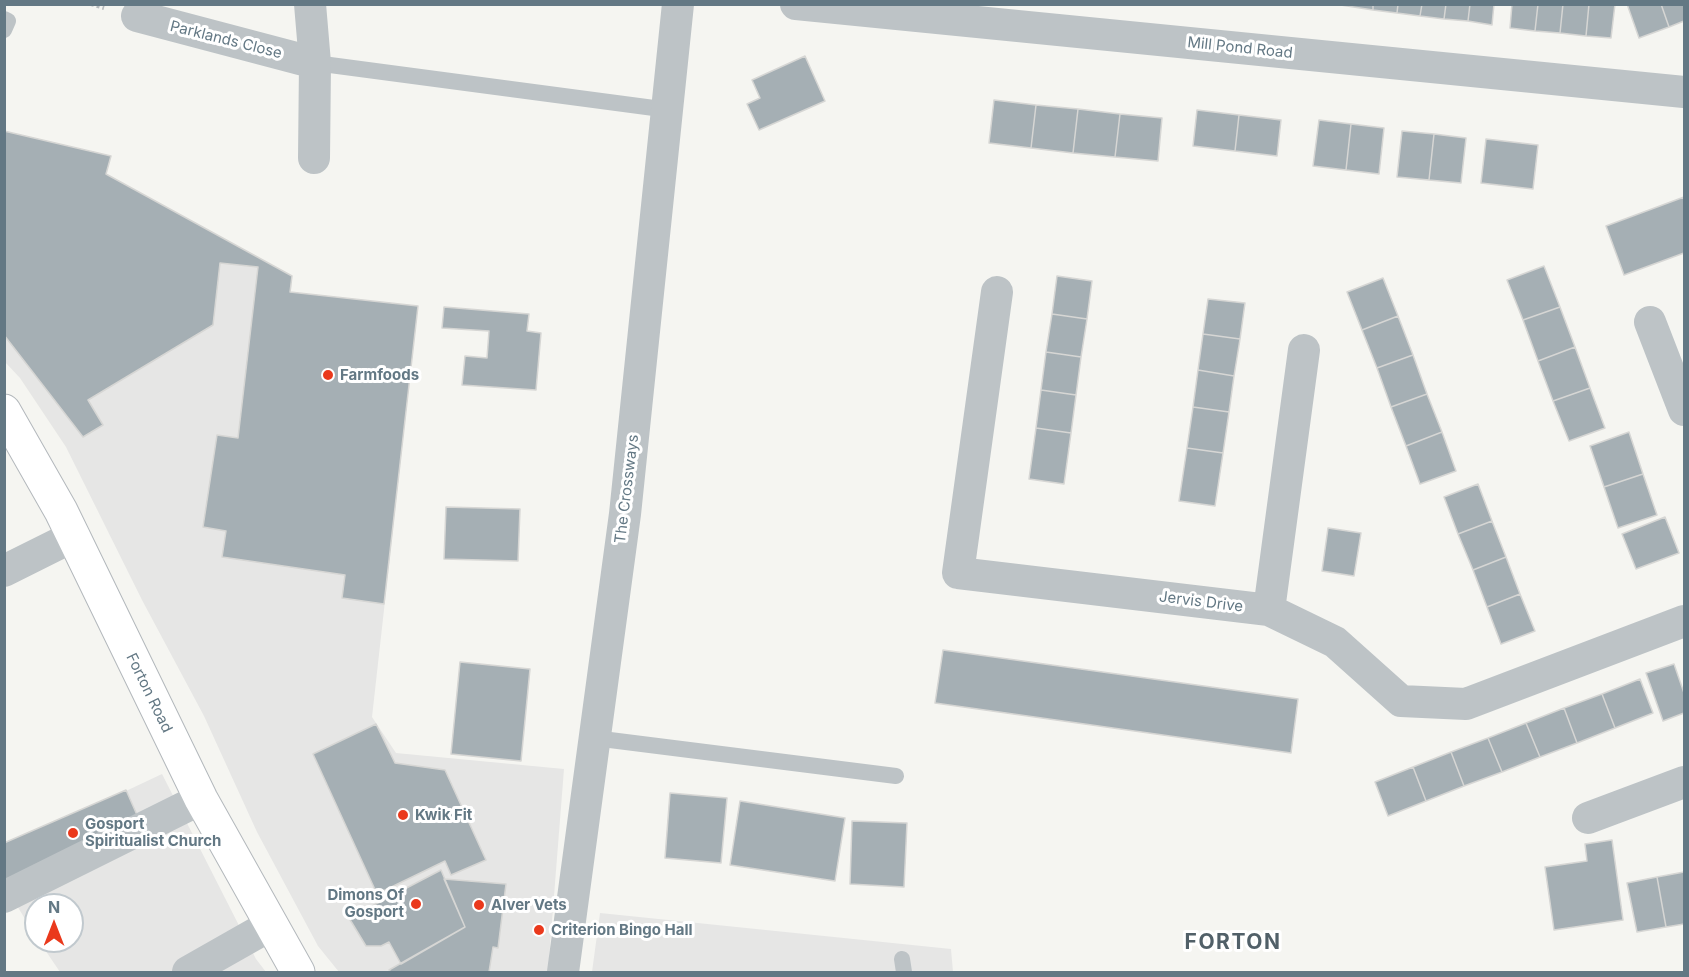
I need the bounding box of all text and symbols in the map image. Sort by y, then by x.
street label: Parklands Close [168,17,284,63]
street label: Mill Pond Road [1187,34,1293,62]
place label: Farmfoods [340,366,419,384]
marker: Farmfoods [321,368,335,382]
street label: The Crossways [611,434,643,544]
street label: Jervis Drive [1158,588,1244,616]
street label: Forton Road [122,650,176,736]
place label: Kwik Fit [415,806,472,824]
marker: Kwik Fit [396,808,410,822]
place label: Gosport Spiritualist Church [85,815,221,850]
marker: Gosport Spiritualist Church [66,826,80,840]
place label: Dimons Of Gosport [327,886,404,921]
north arrow [24,893,84,953]
place label: Alver Vets [491,896,567,914]
text: N [48,897,60,917]
marker: Dimons Of Gosport [409,897,423,911]
marker: Alver Vets [472,898,486,912]
place label: Criterion Bingo Hall [551,921,693,939]
marker: Criterion Bingo Hall [532,923,546,937]
district label: FORTON [1185,930,1281,956]

